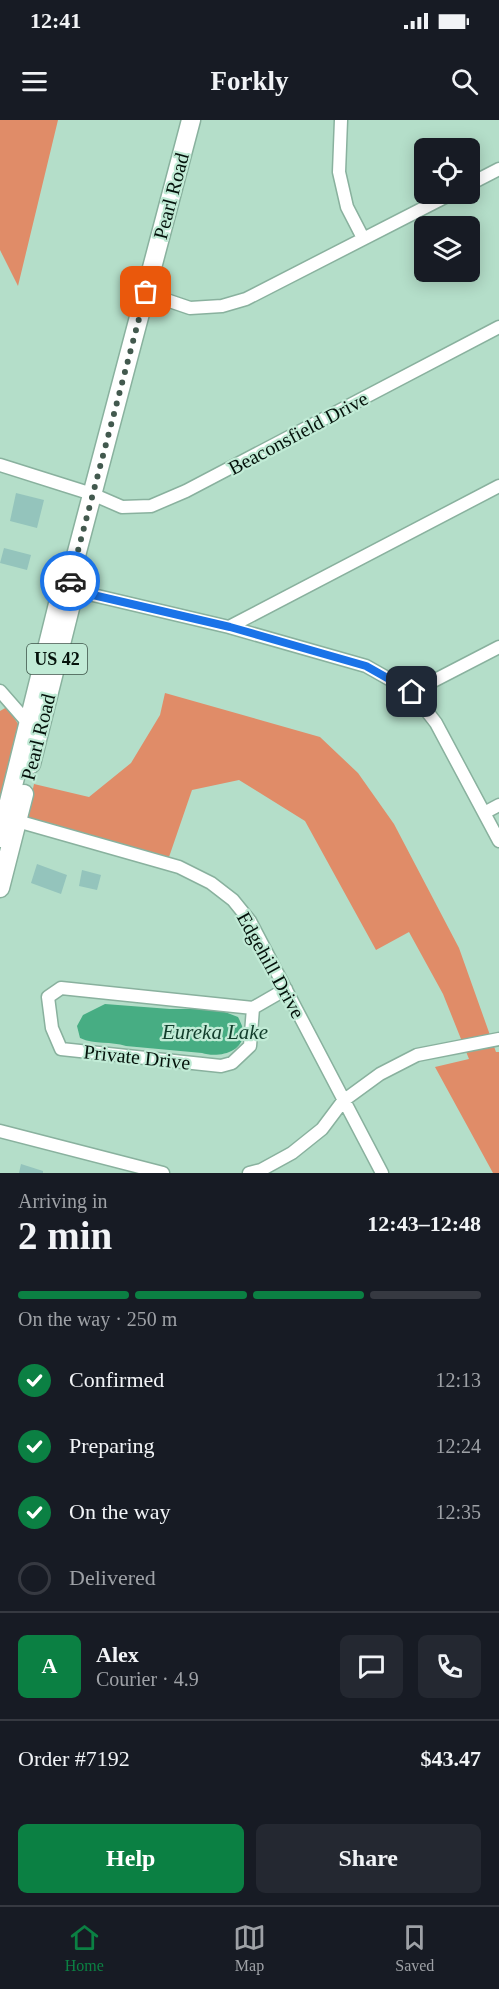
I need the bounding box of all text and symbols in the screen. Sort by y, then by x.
text: 12:41 [30,8,81,33]
icon: menu [18,65,51,98]
icon: search [448,65,481,98]
text: Forkly [211,66,289,96]
map controls [414,138,480,282]
button: locate [414,138,480,204]
street label: Pearl Road [149,151,193,241]
button: layers [414,216,480,282]
pin [120,266,171,317]
icon: bag [129,275,162,308]
street label: Beaconsfield Drive [224,387,372,479]
courier [40,551,100,611]
icon: car [54,565,87,598]
road number: US 42 [27,644,87,674]
pin [386,666,437,717]
icon: home [395,675,428,708]
street label: Pearl Road [17,691,59,783]
street label: Edgehill Drive [232,908,309,1023]
water label: Eureka Lake [161,1020,268,1044]
street label: Private Drive [83,1040,192,1074]
text: Arriving in [18,1190,107,1212]
text: 12:43–12:48 [367,1211,481,1236]
text: 2 min [18,1214,112,1257]
text: On the way · 250 m [18,1308,177,1330]
icon: check [18,1364,51,1397]
text: Confirmed [69,1367,164,1392]
text: 12:13 [435,1369,481,1391]
icon: check [18,1430,51,1463]
text: Preparing [69,1433,155,1458]
text: 12:24 [435,1435,481,1457]
icon: check [18,1496,51,1529]
text: On the way [69,1499,170,1524]
text: 12:35 [435,1501,481,1523]
text: Delivered [69,1565,156,1590]
button: chat [340,1635,403,1698]
button: phone [418,1635,481,1698]
text: Alex [96,1642,139,1667]
text: A [42,1653,57,1678]
text: Courier · 4.9 [96,1668,199,1690]
text: Order #7192 [18,1746,130,1771]
text: $43.47 [421,1746,481,1771]
button: Help [18,1824,244,1893]
button: Share [256,1824,481,1893]
tab: Home [65,1921,104,1975]
tab: Map [233,1921,266,1975]
tab: Saved [395,1921,434,1975]

